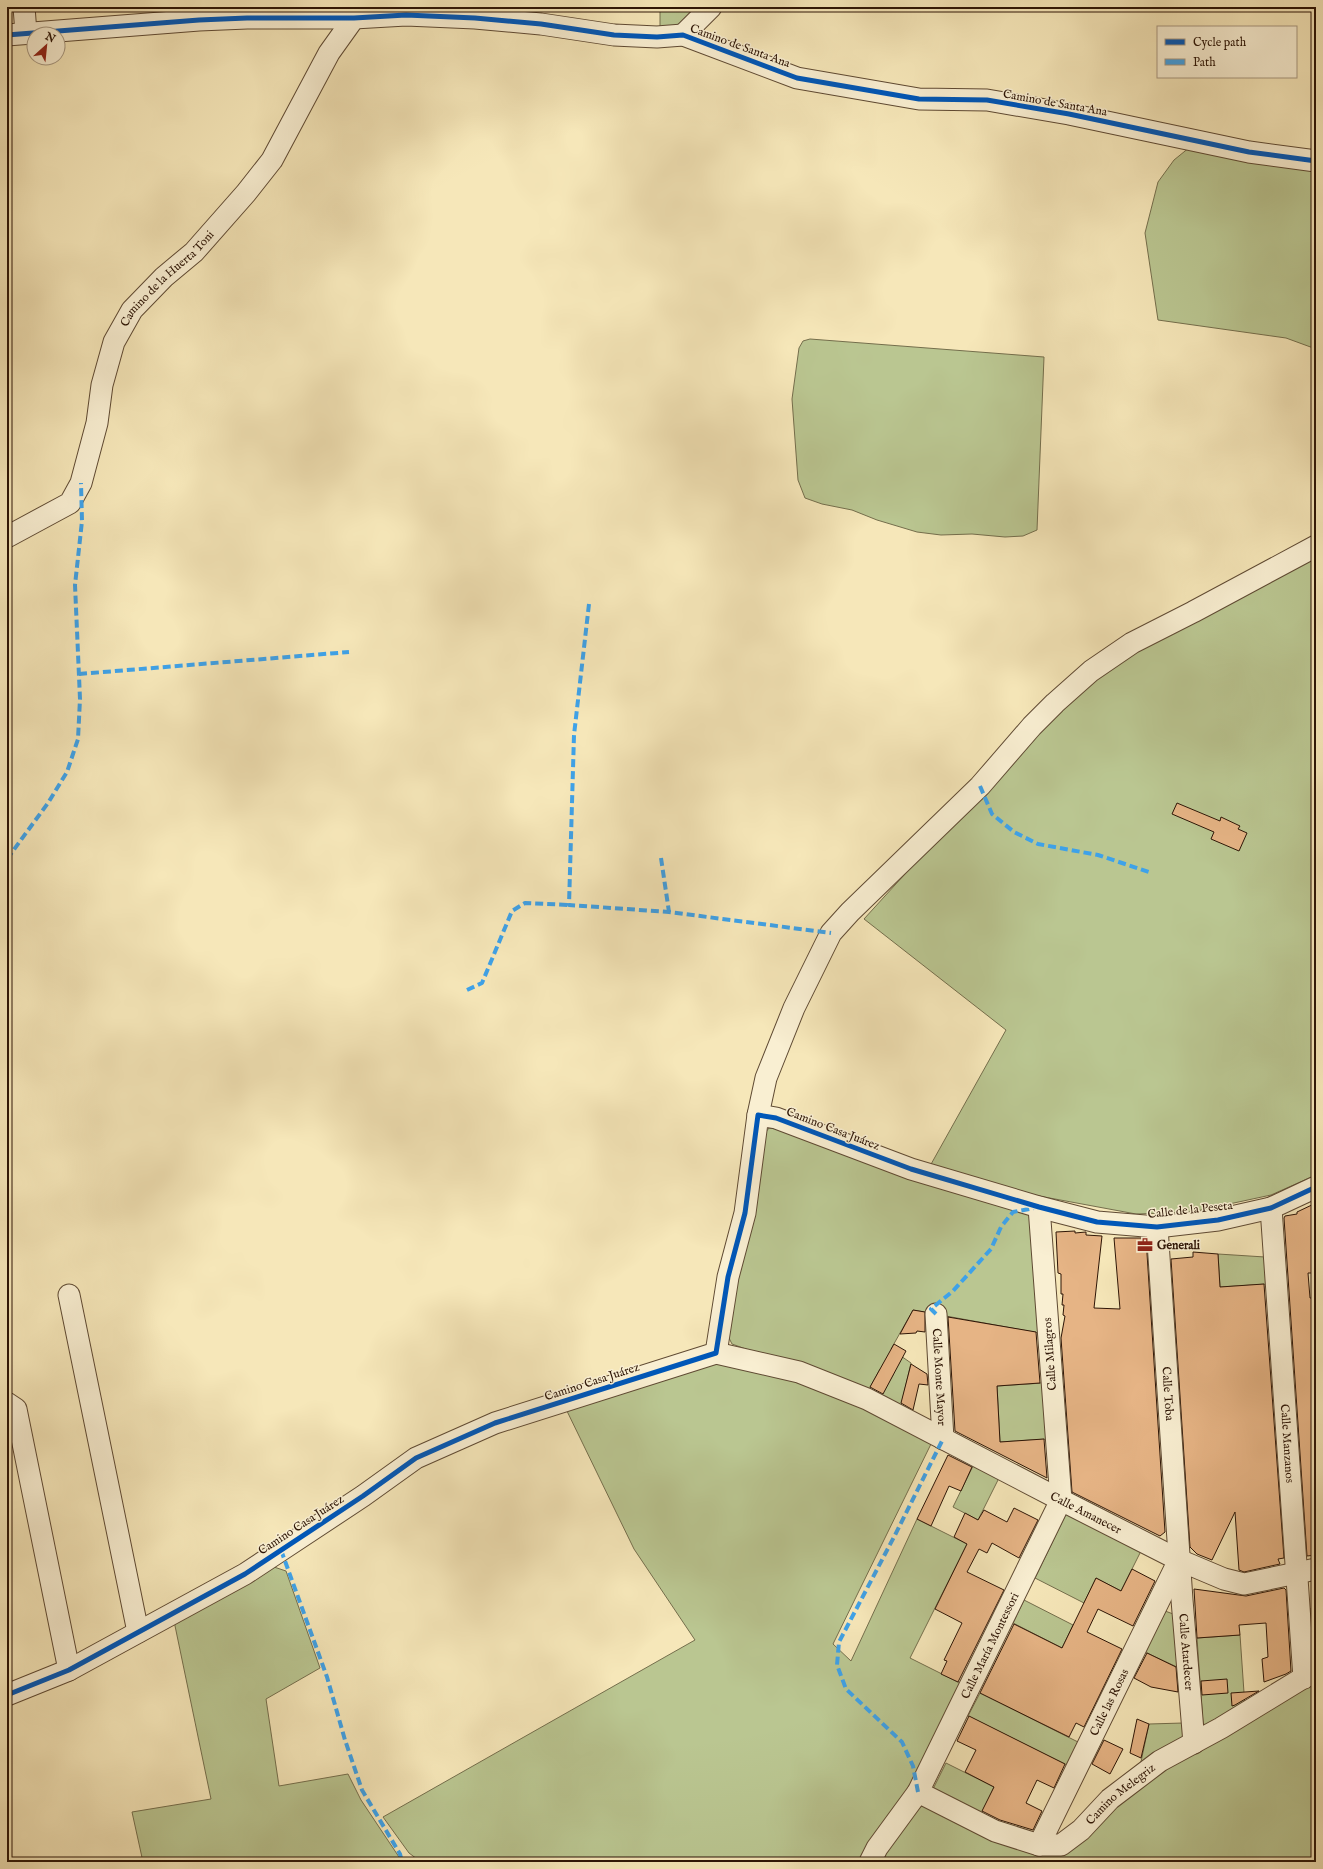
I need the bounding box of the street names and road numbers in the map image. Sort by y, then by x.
street label: Camino de Santa Ana [688,21,793,71]
street label: Camino de Santa Ana [1002,86,1109,120]
street label: Camino de la Huerta Toni [117,227,217,329]
street label: Camino Casa Juárez [784,1104,882,1155]
street label: Calle de la Peseta [1147,1198,1234,1222]
street label: Calle Milagros [1040,1317,1060,1391]
street label: Calle Monte Mayor [929,1328,950,1427]
street label: Camino Casa Juárez [543,1359,642,1405]
street label: Calle Toba [1159,1366,1178,1422]
street label: Calle Manzanos [1277,1403,1298,1483]
street label: Calle Amanecer [1048,1488,1125,1537]
street label: Camino Casa Juárez [255,1492,348,1559]
street label: Calle María Montessori [957,1590,1022,1701]
street label: Calle Atardecer [1176,1613,1197,1692]
street label: Calle las Rosas [1086,1666,1132,1738]
street label: Camino Melegriz [1082,1760,1158,1828]

